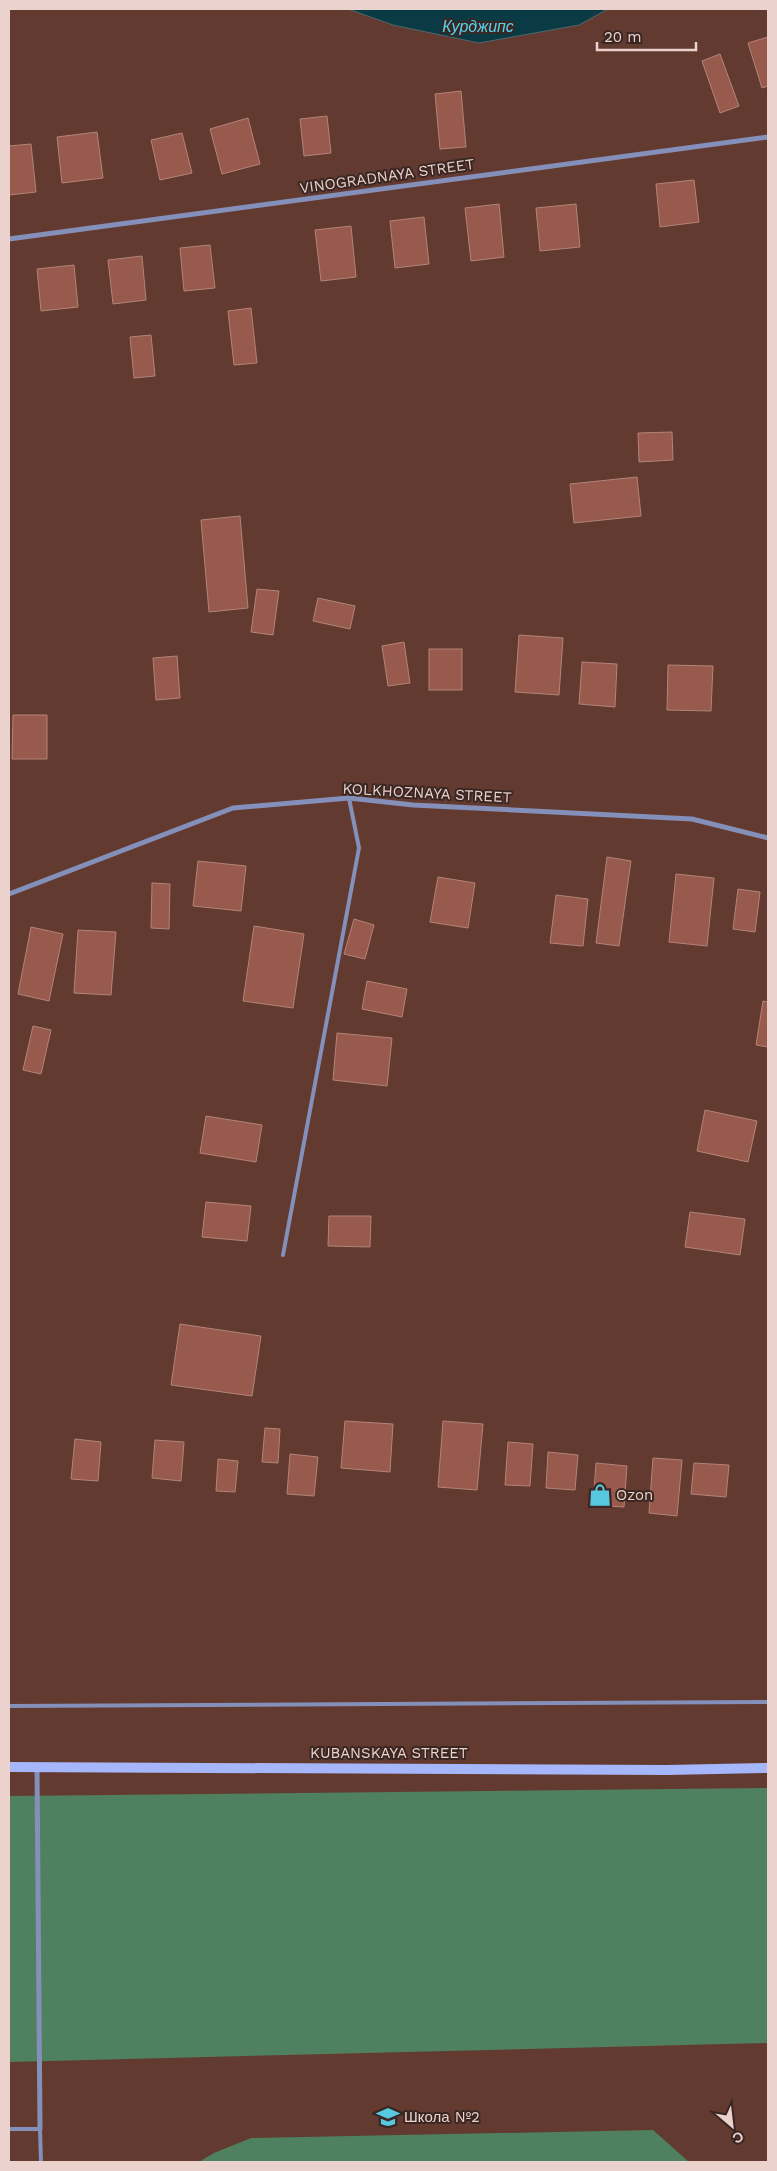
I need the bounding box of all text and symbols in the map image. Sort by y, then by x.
water label: Курджипс [442,17,514,36]
scale bar [597,20,696,52]
text: 20 m [604,28,642,46]
street label: VINOGRADNAYA STREET [298,155,476,197]
street label: KOLKHOZNAYA STREET [342,780,512,806]
shop icon: Ozon [587,1482,613,1508]
place label: Ozon [616,1486,653,1504]
street label: KUBANSKAYA STREET [310,1744,468,1762]
north arrow [707,2101,757,2151]
school or university icon: Школа №2 [375,2104,401,2130]
place label: Школа №2 [404,2108,480,2126]
text: С [730,2128,746,2147]

